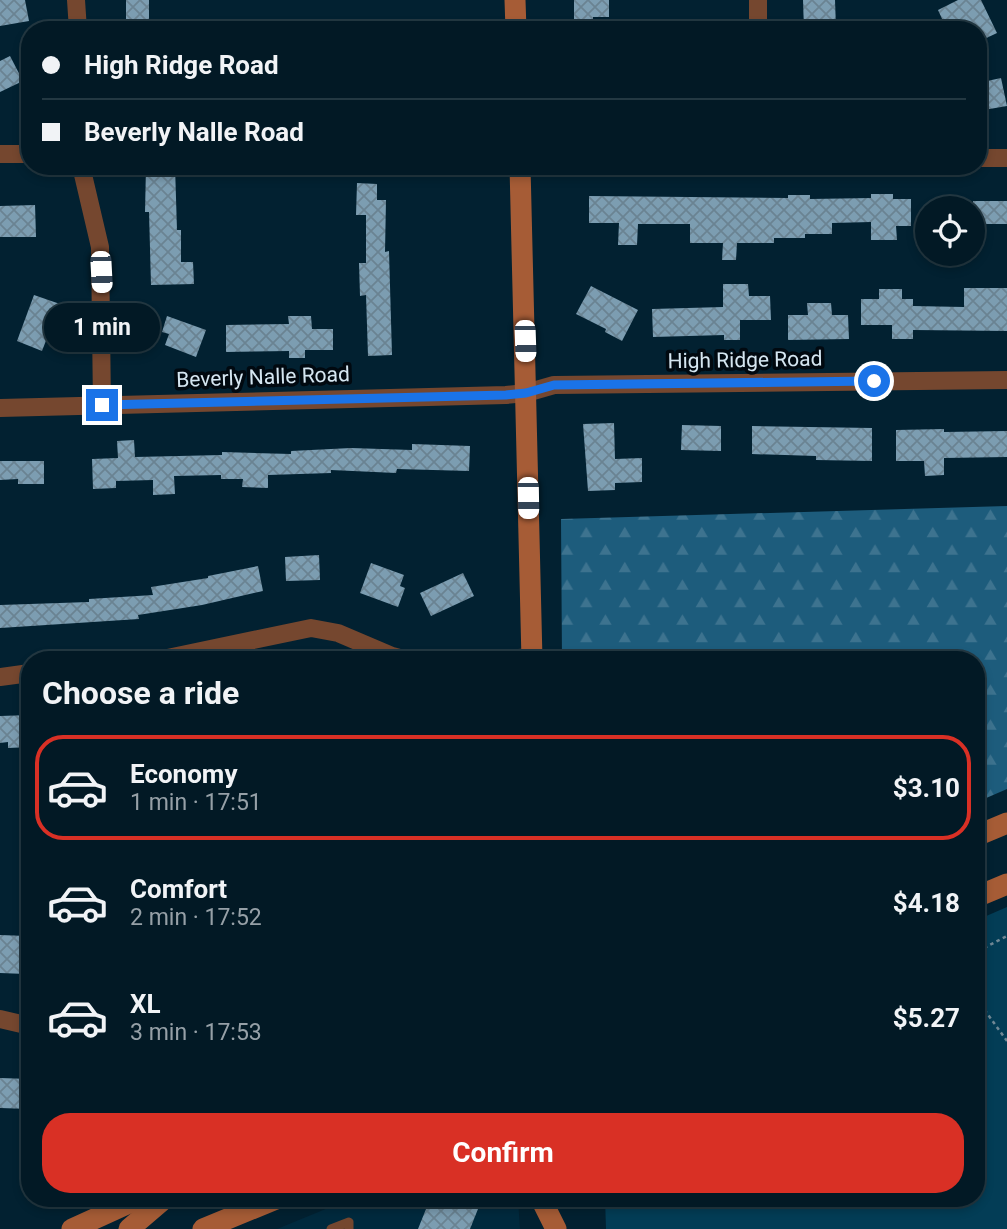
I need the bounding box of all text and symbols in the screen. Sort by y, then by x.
text: High Ridge Road [84,50,279,80]
text: Beverly Nalle Road [84,117,304,147]
map controls [915,196,985,266]
button: locate [915,196,985,266]
car [90,250,113,294]
callout: 1 min [44,304,160,352]
text: 1 min [73,314,131,341]
car [514,320,537,362]
street label: High Ridge Road [667,347,823,373]
street label: Beverly Nalle Road [176,362,350,392]
route start [858,365,890,397]
route end [86,389,118,421]
car [518,477,539,519]
text: Choose a ride [42,674,239,712]
icon: car [46,756,109,819]
text: Economy [130,759,237,789]
text: $3.10 [893,773,960,803]
text: 1 min · 17:51 [130,789,262,816]
icon: car [46,871,109,934]
text: Comfort [130,874,227,904]
text: $4.18 [893,888,960,918]
text: 2 min · 17:52 [130,904,262,931]
icon: car [46,986,109,1049]
text: XL [130,989,161,1019]
text: $5.27 [893,1003,960,1033]
text: 3 min · 17:53 [130,1019,262,1046]
button: Confirm [42,1113,964,1193]

